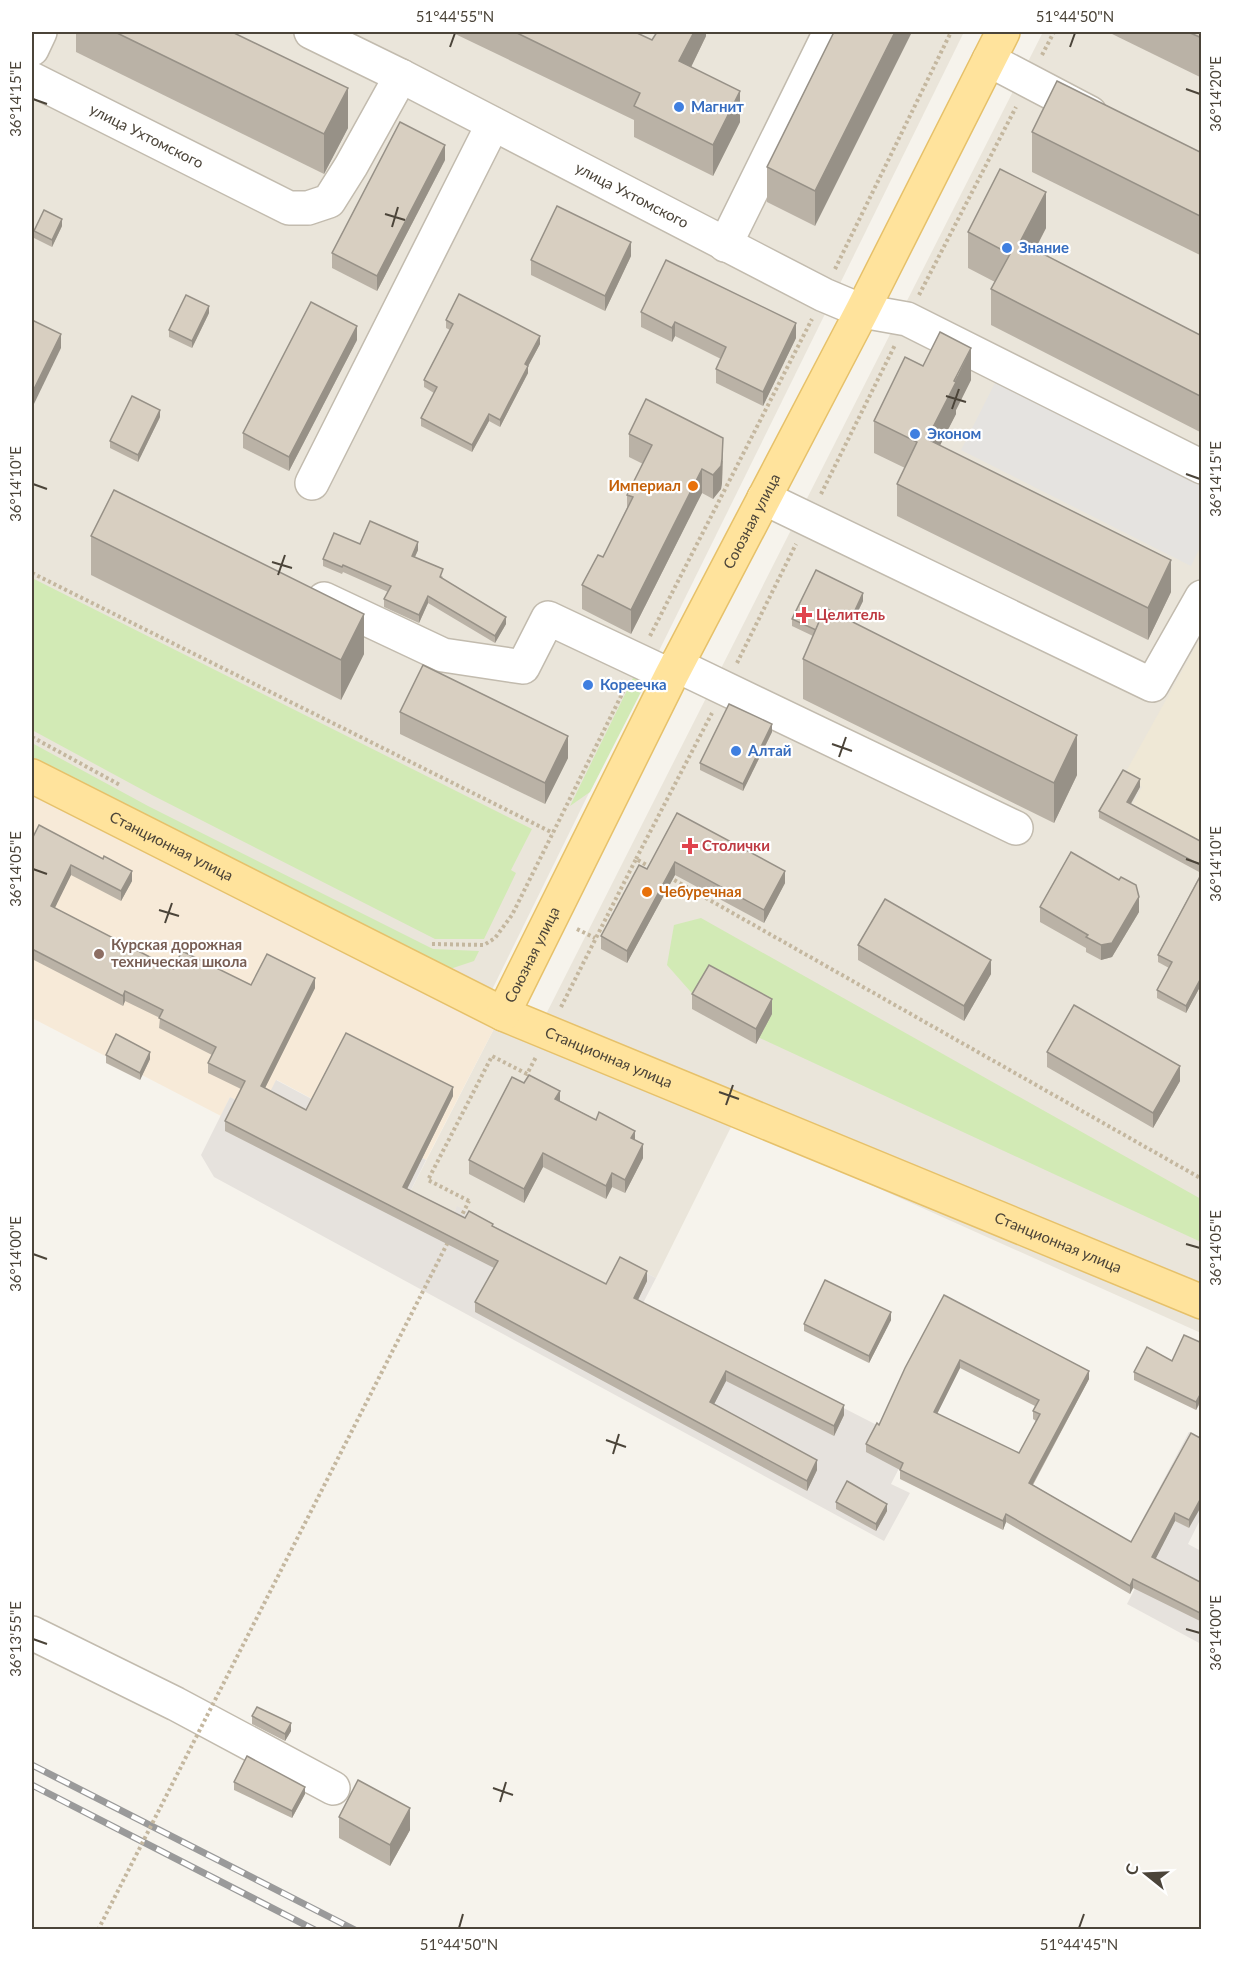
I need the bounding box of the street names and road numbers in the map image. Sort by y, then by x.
street label: улица Ухтомского [87,99,207,172]
street label: улица Ухтомского [573,158,692,231]
street label: Союзная улица [719,470,783,572]
street label: Станционная улица [107,807,236,884]
street label: Союзная улица [500,903,563,1005]
street label: Станционная улица [543,1022,675,1091]
street label: Станционная улица [992,1208,1125,1276]

